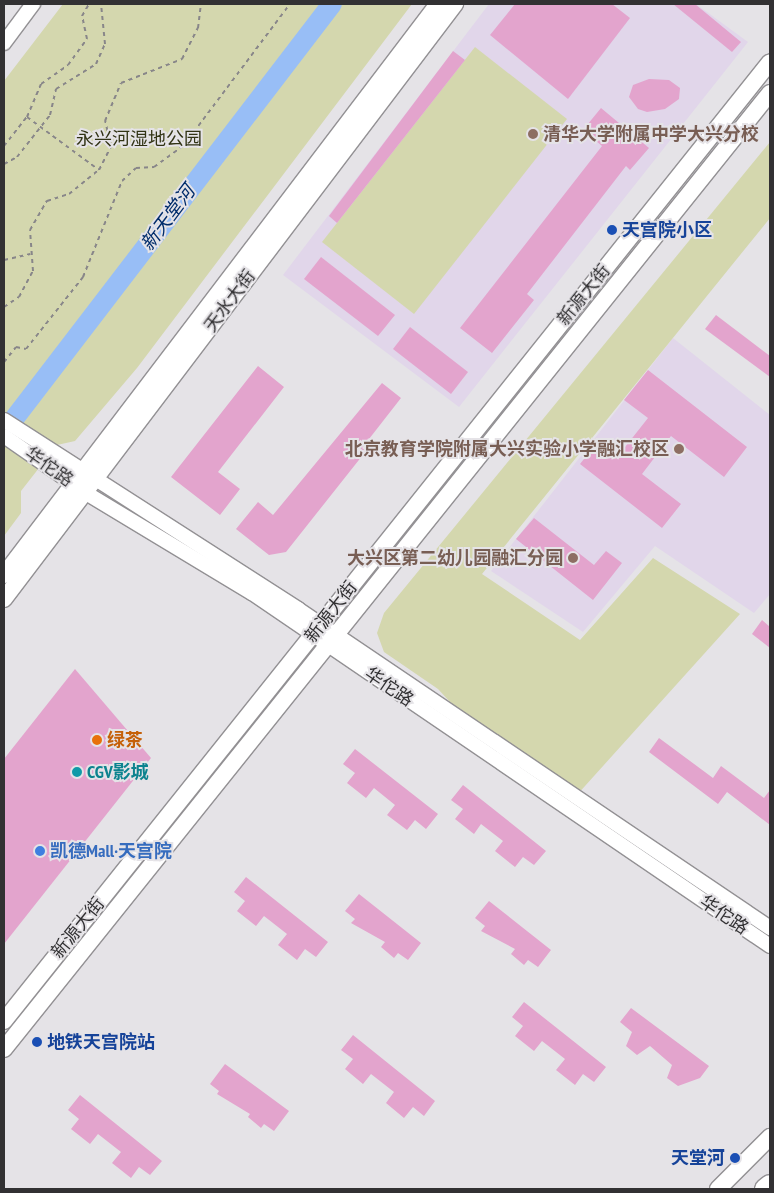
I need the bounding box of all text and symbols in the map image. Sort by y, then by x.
place label: 清华大学附属中学大兴分校 [543,123,759,145]
park label: 永兴河湿地公园 [76,128,202,150]
marker: 清华大学附属中学大兴分校 [527,128,539,140]
water label: 新天堂河 [136,181,200,255]
place label: 天宫院小区 [622,219,712,241]
marker: 天宫院小区 [606,224,618,236]
street label: 新源大街 [553,260,615,330]
street label: 天水大街 [200,266,260,336]
place label: 北京教育学院附属大兴实验小学融汇校区 [345,438,669,460]
street label: 华佗路 [21,443,77,491]
marker: 北京教育学院附属大兴实验小学融汇校区 [673,443,685,455]
place label: 大兴区第二幼儿园融汇分园 [347,547,563,569]
marker: 大兴区第二幼儿园融汇分园 [567,552,579,564]
street label: 新源大街 [300,577,362,647]
street label: 华佗路 [361,663,417,711]
place label: 绿茶 [107,729,143,751]
marker: 绿茶 [91,734,103,746]
place label: CGV影城 [87,761,149,783]
marker: CGV影城 [71,766,83,778]
place label: 凯德Mall·天宫院 [50,840,172,862]
marker: 凯德Mall·天宫院 [34,845,46,857]
street label: 华佗路 [696,891,752,939]
street label: 新源大街 [47,893,109,963]
place label: 地铁天宫院站 [47,1031,155,1053]
marker: 地铁天宫院站 [31,1036,43,1048]
place label: 天堂河 [671,1147,725,1169]
marker: 天堂河 [729,1152,741,1164]

